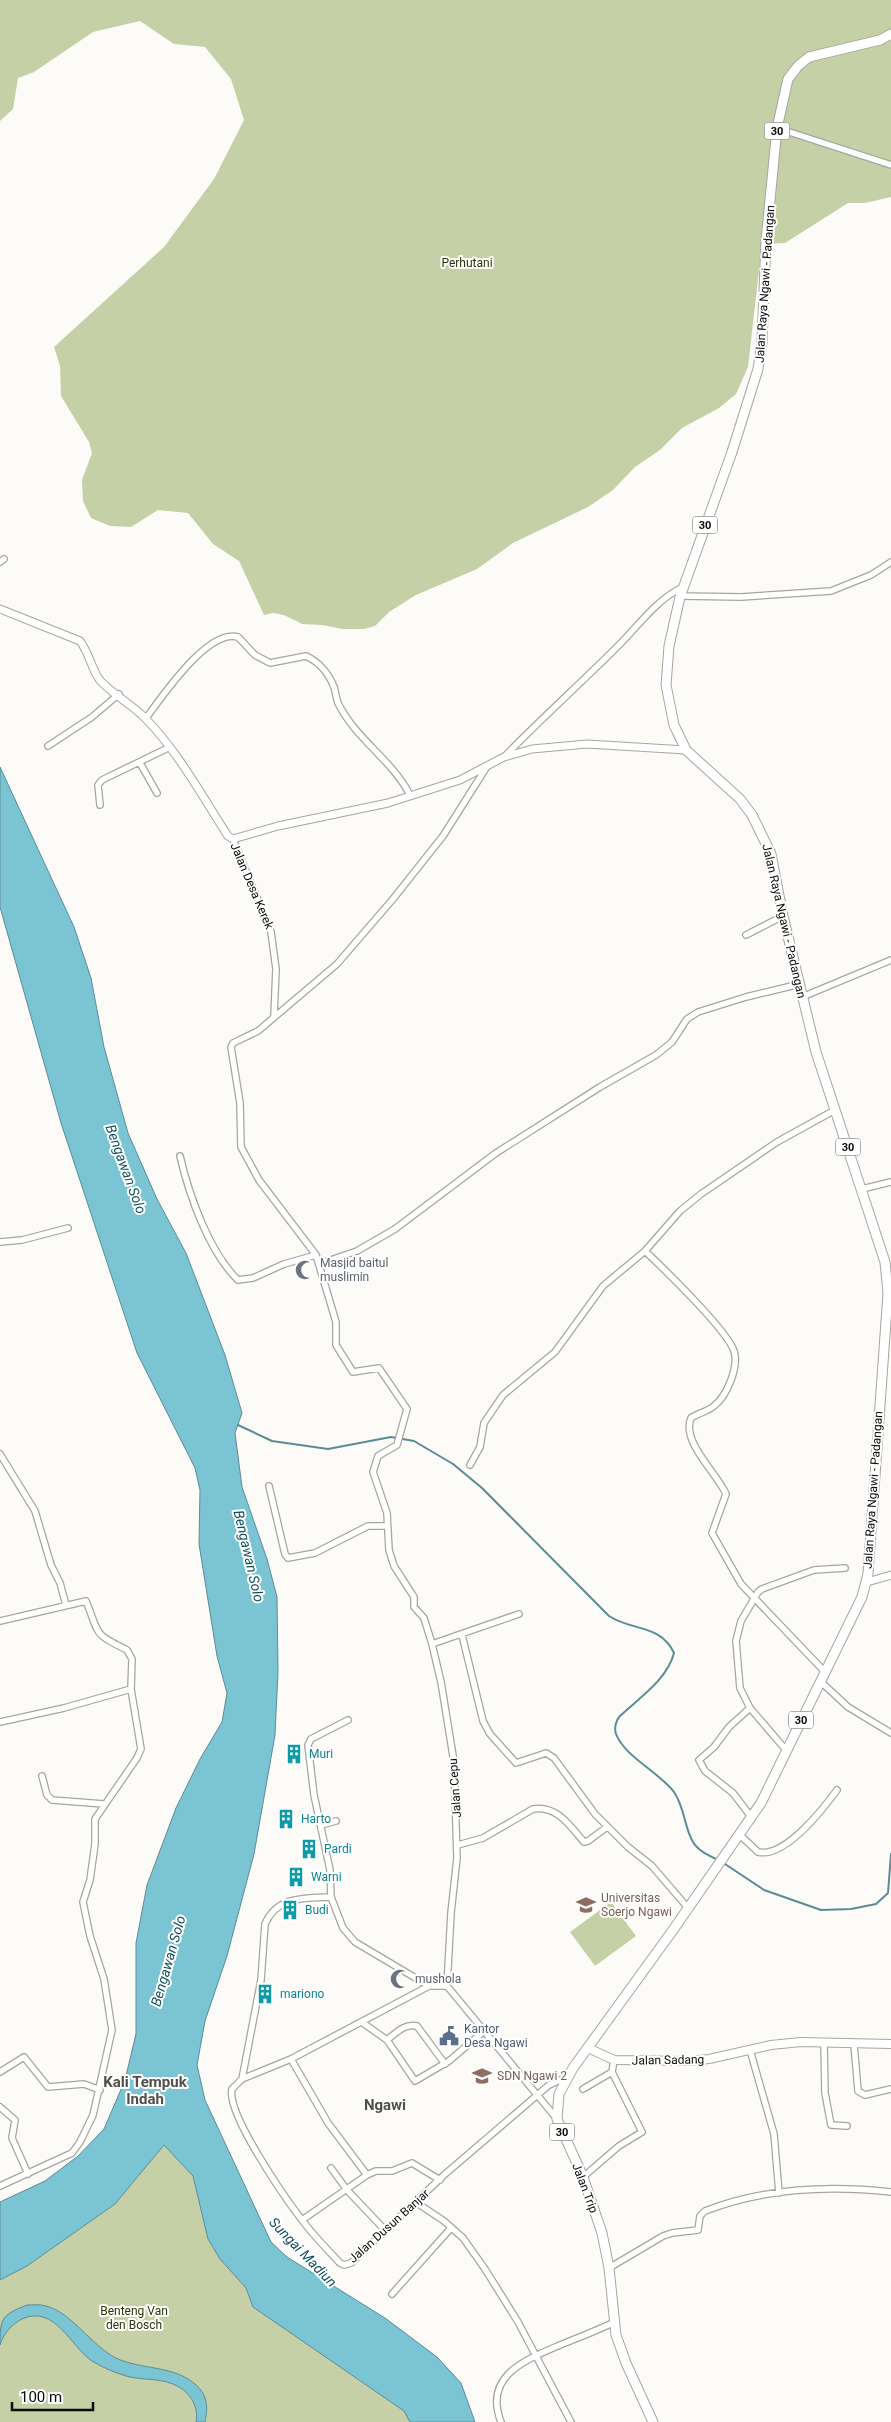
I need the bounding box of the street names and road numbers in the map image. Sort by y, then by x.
road number: 30 [764,122,790,140]
street label: Jalan Raya Ngawi - Padangan [753,205,777,363]
road number: 30 [692,516,718,534]
street label: Jalan Desa Kerek [228,841,277,932]
street label: Jalan Raya Ngawi - Padangan [759,842,809,1000]
road number: 30 [836,1138,860,1156]
street label: Jalan Raya Ngawi - Padangan [861,1411,885,1569]
road number: 30 [788,1712,814,1728]
street label: Jalan Cepu [446,1758,464,1818]
street label: Jalan Sadang [632,2052,704,2068]
road number: 30 [550,2124,574,2140]
street label: Jalan Trip [569,2161,601,2215]
street label: Jalan Dusun Banjar [346,2186,432,2266]

